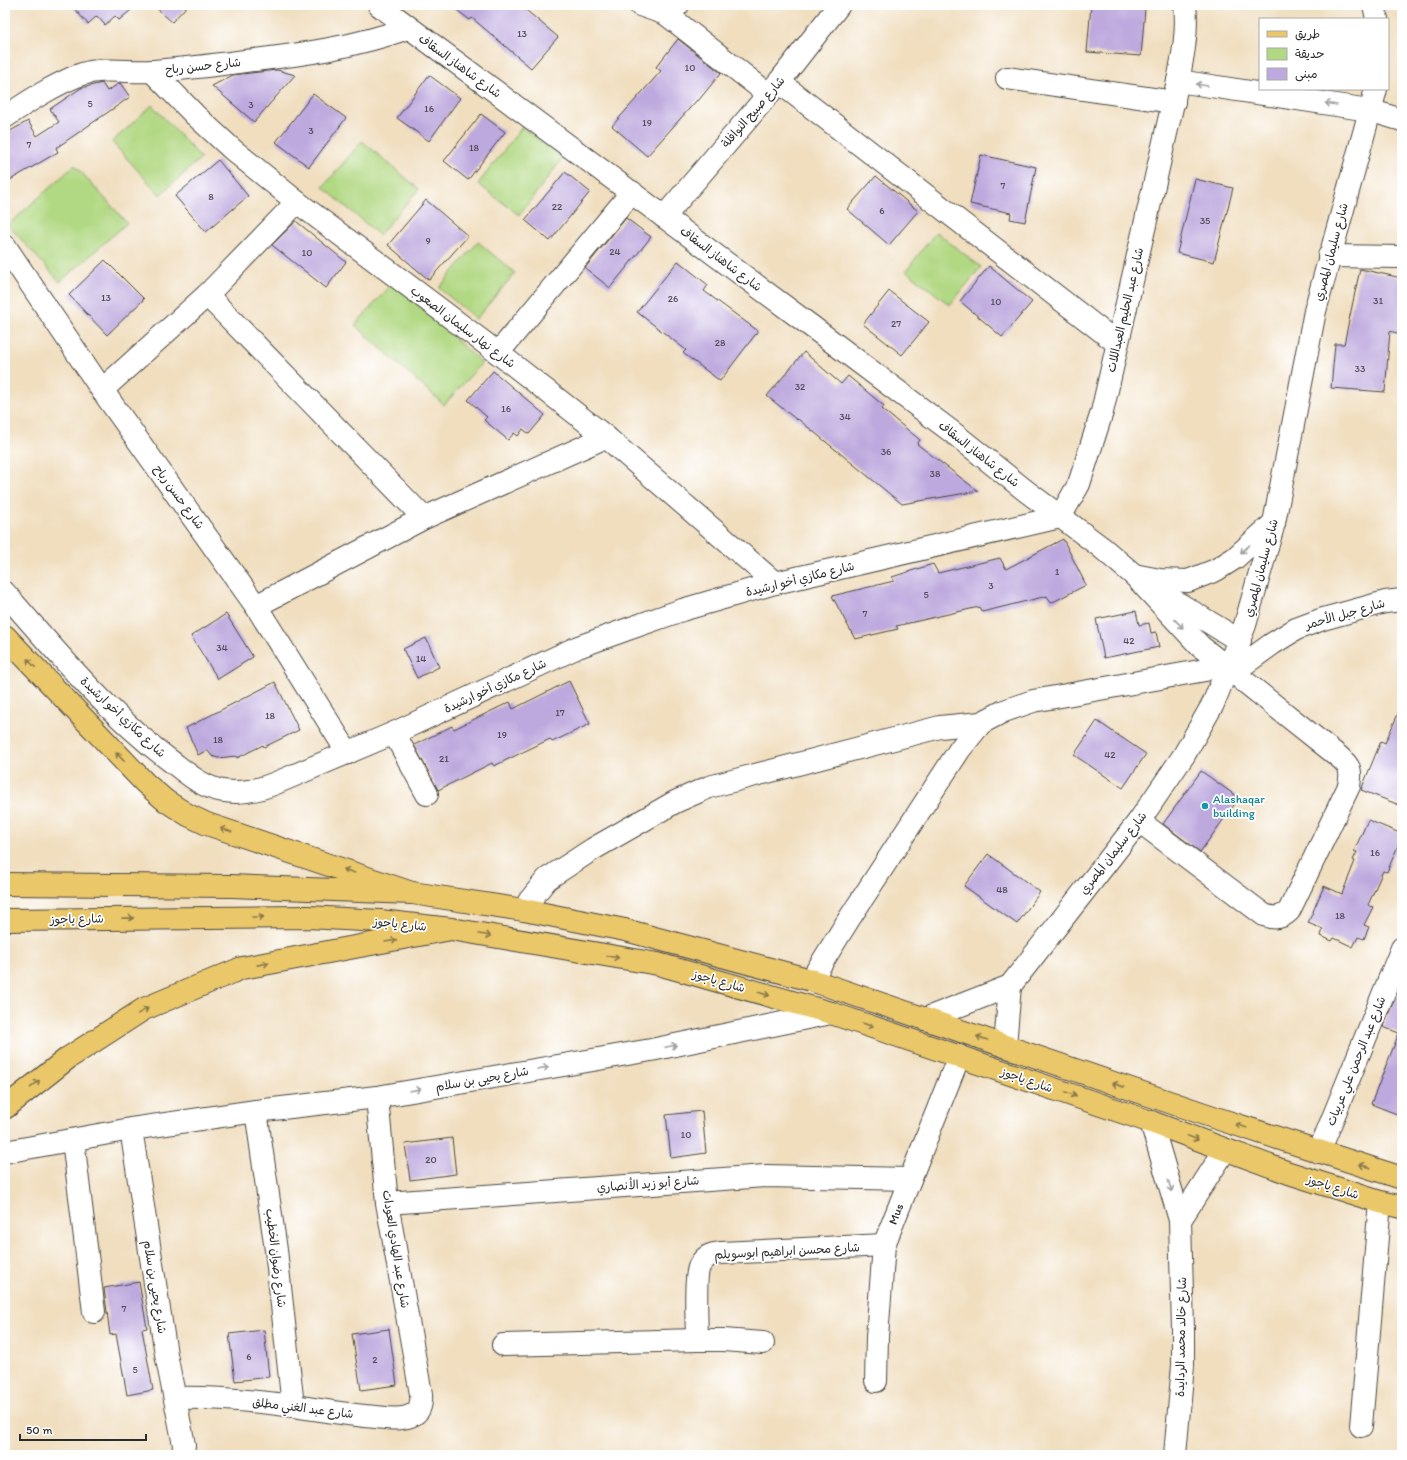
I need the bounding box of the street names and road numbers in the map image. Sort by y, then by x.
street label: شارع شاهناز السقاف [415,31,504,102]
street label: شارع حسن رباح [164,55,242,79]
street label: شارع صبيح النوافلة [718,74,789,152]
street label: شارع سليمان المصري [1311,202,1353,303]
street label: شارع شاهناز السقاف [676,224,765,296]
street label: شارع عبد الحليم العبداللات [1104,246,1148,374]
street label: شارع نهار سليمان الصعوب [407,283,518,372]
street label: شارع شاهناز السقاف [935,418,1022,491]
street label: شارع حسن رباح [149,462,207,533]
street label: شارع سليمان المصري [1241,518,1283,619]
street label: شارع مكازي أخو ارشيدة [744,559,856,601]
street label: شارع جبل الأحمر [1302,595,1387,634]
street label: شارع مكازي أخو ارشيدة [441,656,549,718]
street label: شارع مكازي أخو ارشيدة [76,674,169,762]
street label: شارع سليمان المصري [1076,809,1151,898]
street label: شارع ياجوز [49,912,104,928]
street label: شارع ياجوز [371,914,427,936]
street label: شارع ياجوز [690,967,747,997]
street label: شارع عبد الرحمن علي عربيات [1324,994,1392,1129]
street label: شارع يحيى بن سلام [434,1064,530,1096]
street label: شارع ياجوز [998,1064,1055,1097]
street label: شارع أبو زيد الأنصاري [596,1172,700,1197]
street label: شارع ياجوز [1304,1172,1361,1204]
street label: شارع عبد الهادي العودات [378,1189,412,1309]
street label: Mus [886,1201,906,1227]
street label: شارع رضوان الخطيب [261,1208,289,1309]
street label: شارع يحيى بن سلام [139,1239,169,1335]
street label: شارع محسن ابراهيم ابوسويلم [714,1240,860,1264]
street label: شارع خالد محمد الردايدة [1173,1277,1191,1397]
street label: شارع عبد الغني مطلق [251,1395,354,1425]

